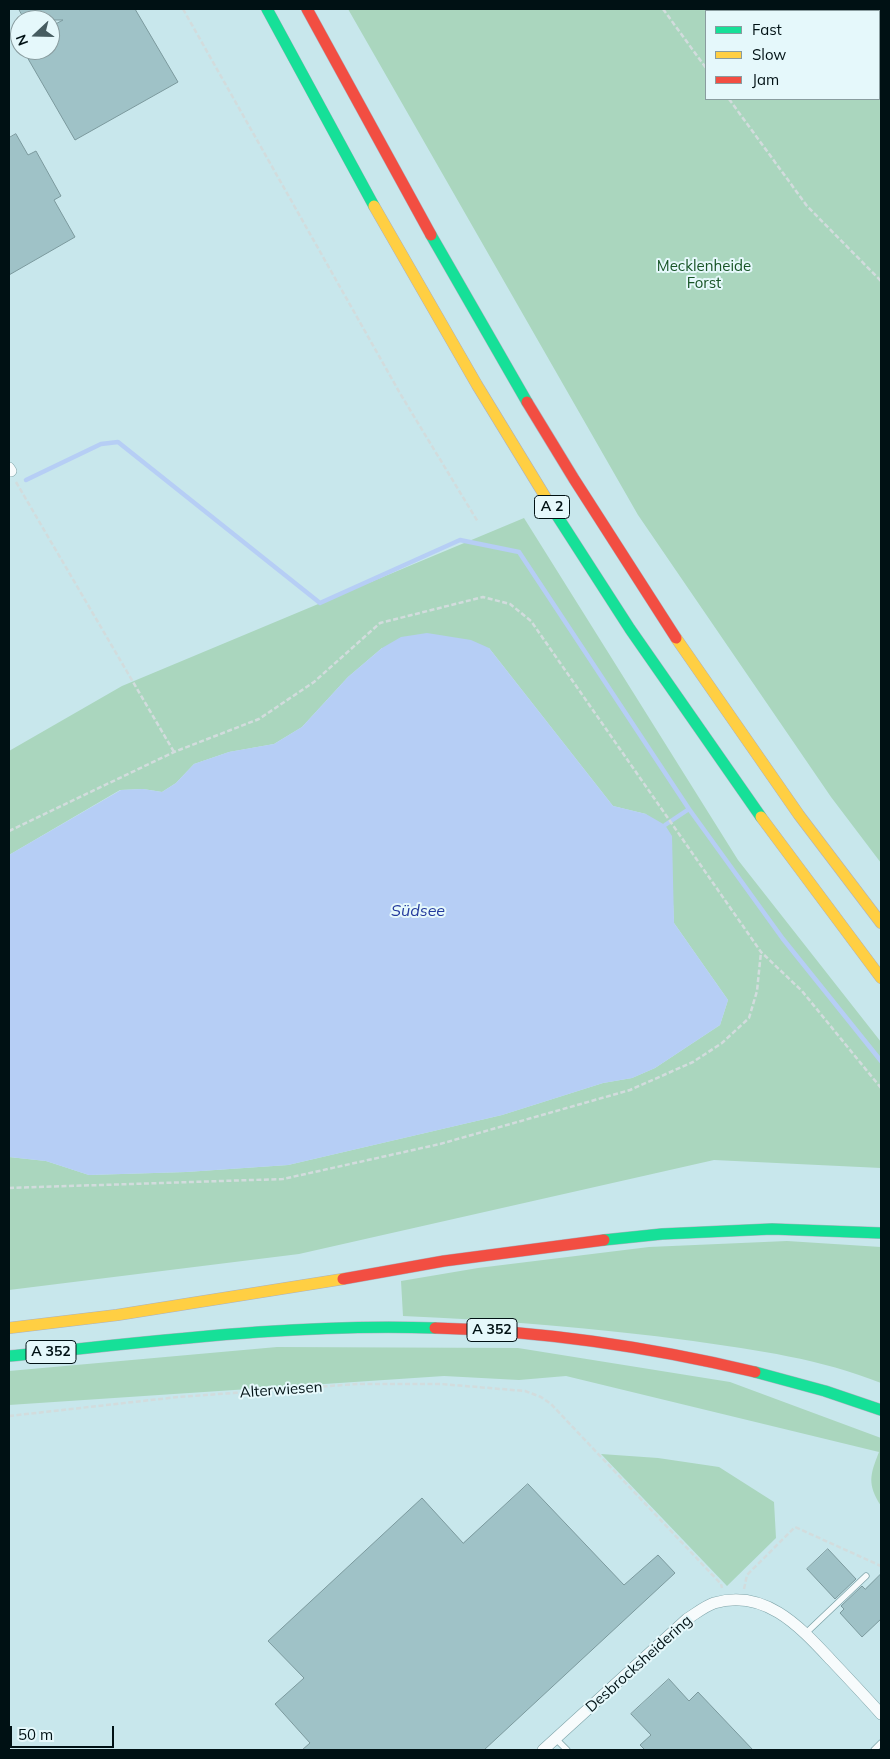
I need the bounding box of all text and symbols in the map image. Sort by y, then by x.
north arrow [10,10,60,60]
legend [705,10,880,100]
text: Fast [752,20,782,39]
text: N [12,32,32,48]
text: Slow [752,45,786,64]
text: Jam [752,70,779,89]
park label: Mecklenheide Forst [657,257,751,292]
road number: A 2 [534,496,570,518]
water label: Südsee [391,901,445,921]
road number: A 352 [467,1318,517,1342]
road number: A 352 [26,1340,76,1364]
street label: Alterwiesen [239,1378,323,1402]
street label: Desbrocksheidering [582,1612,696,1716]
scale bar [12,1716,116,1748]
text: 50 m [18,1725,53,1744]

